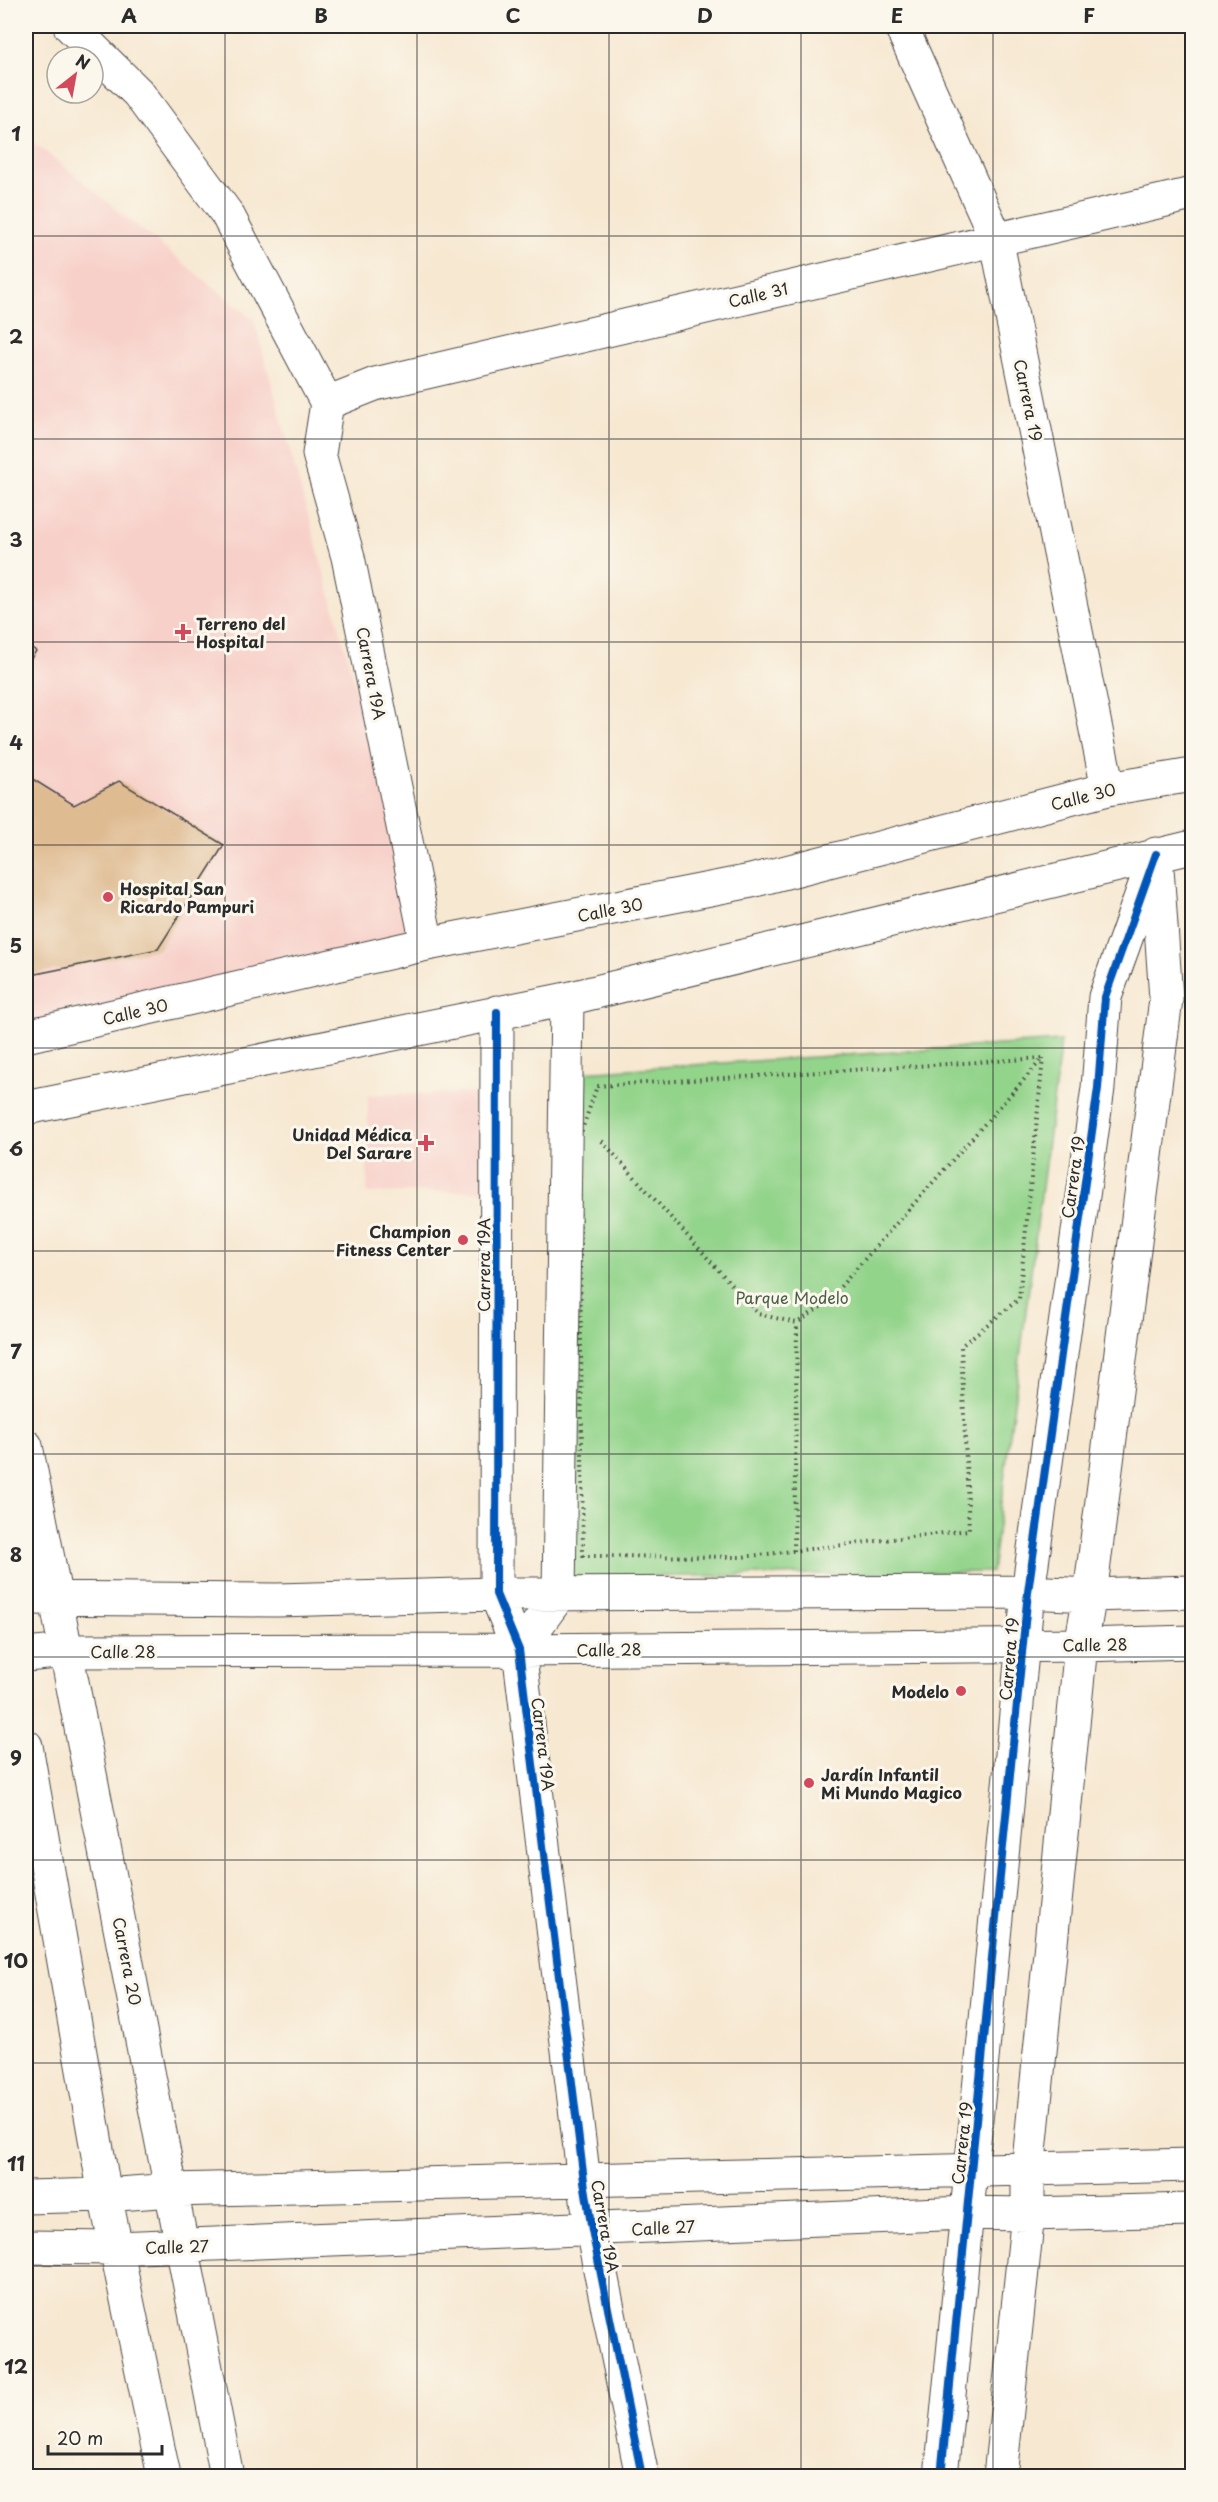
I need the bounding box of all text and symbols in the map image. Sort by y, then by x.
text: A [121,0,137,30]
text: B [314,0,328,30]
text: C [505,0,521,30]
text: D [697,0,713,30]
text: E [891,0,903,30]
text: F [1083,0,1095,30]
north arrow [45,45,105,105]
text: N [72,48,95,75]
text: 1 [11,118,21,148]
street label: Calle 31 [726,275,790,313]
text: 2 [9,321,23,351]
street label: Carrera 19 [1009,357,1049,443]
text: 3 [9,524,23,554]
place label: Terreno del Hospital [196,611,285,653]
marker: Terreno del Hospital [174,623,192,641]
street label: Carrera 19A [351,625,393,721]
text: 4 [9,727,23,757]
street label: Calle 30 [1048,776,1118,816]
place label: Hospital San Ricardo Pampuri [120,876,254,918]
marker: Hospital San Ricardo Pampuri [101,890,115,904]
street label: Calle 30 [575,891,645,927]
text: 5 [10,930,22,960]
street label: Calle 30 [100,992,170,1030]
place label: Unidad Médica Del Sarare [292,1122,412,1164]
text: 6 [9,1133,23,1163]
marker: Unidad Médica Del Sarare [417,1134,435,1152]
street label: Carrera 19 [1054,1134,1090,1220]
street label: Carrera 19A [471,1218,495,1312]
place label: Champion Fitness Center [336,1219,452,1261]
marker: Champion Fitness Center [456,1233,470,1247]
park label: Parque Modelo [735,1285,849,1309]
text: 7 [10,1336,22,1366]
text: 8 [10,1539,22,1569]
street label: Carrera 19 [992,1616,1024,1702]
street label: Calle 28 [1062,1631,1128,1657]
street label: Calle 28 [576,1636,642,1662]
street label: Calle 28 [90,1639,156,1663]
place label: Modelo [891,1679,949,1703]
marker: Modelo [954,1684,968,1698]
street label: Carrera 19A [526,1696,562,1792]
text: 9 [10,1742,22,1772]
place label: Jardín Infantil Mi Mundo Magico [821,1762,962,1804]
marker: Jardín Infantil Mi Mundo Magico [802,1776,816,1790]
street label: Carrera 20 [108,1915,148,2007]
text: 10 [4,1945,28,1975]
street label: Carrera 19 [945,2100,977,2186]
text: 11 [7,2148,25,2178]
street label: Carrera 19A [586,2178,626,2274]
street label: Calle 27 [630,2213,696,2241]
street label: Calle 27 [145,2233,209,2259]
text: 12 [4,2351,28,2381]
scale bar [48,2418,162,2456]
text: 20 m [57,2424,103,2451]

